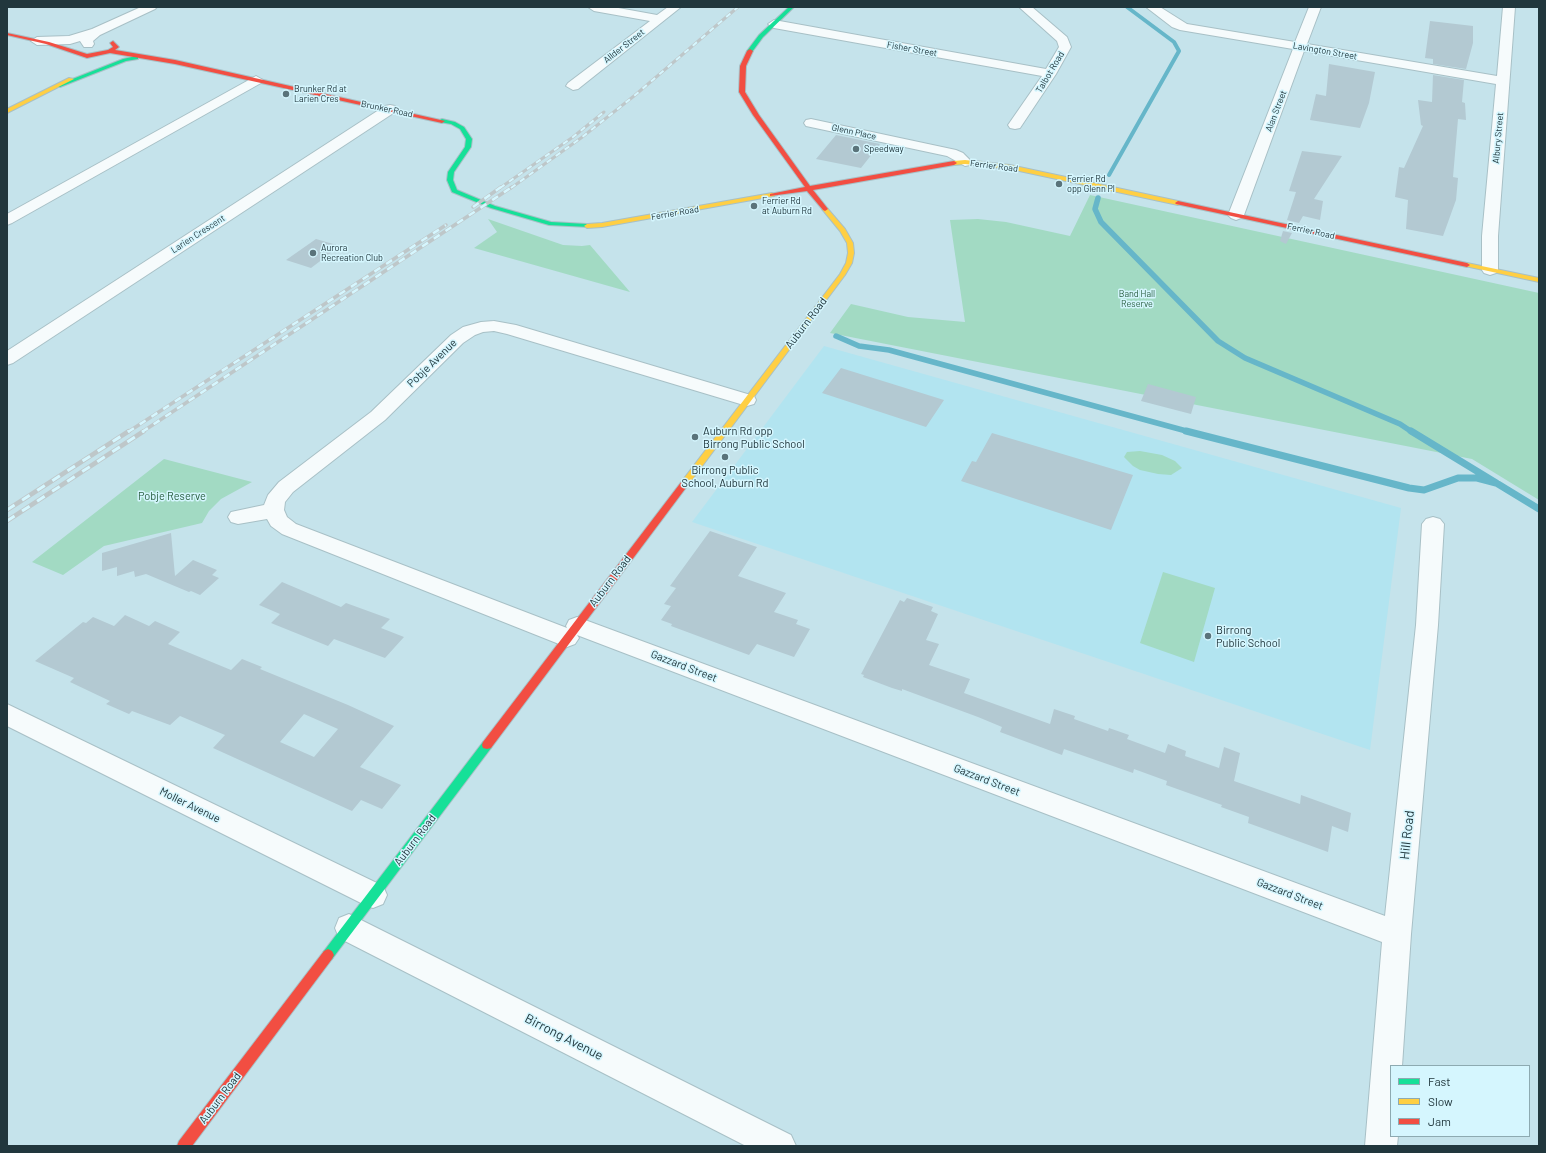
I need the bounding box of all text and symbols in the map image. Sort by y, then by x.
street label: Allder Street [601,27,647,65]
street label: Fisher Street [886,39,938,59]
street label: Lavington Street [1292,40,1358,62]
street label: Talbot Road [1033,49,1067,95]
place label: Brunker Rd at Larien Cres [294,84,347,105]
marker: Brunker Rd at Larien Cres [281,89,291,99]
street label: Alan Street [1263,89,1289,133]
street label: Brunker Road [360,98,414,120]
street label: Albury Street [1490,112,1506,164]
street label: Glenn Place [831,122,877,142]
marker: Speedway [851,144,861,154]
place label: Speedway [864,144,904,154]
street label: Ferrier Road [969,158,1019,174]
place label: Ferrier Rd opp Glenn Pl [1067,174,1115,195]
marker: Ferrier Rd opp Glenn Pl [1054,179,1064,189]
place label: Ferrier Rd at Auburn Rd [762,196,812,217]
marker: Ferrier Rd at Auburn Rd [749,201,759,211]
street label: Ferrier Road [650,203,700,223]
street label: Larien Crescent [169,213,227,255]
street label: Ferrier Road [1286,221,1336,241]
place label: Aurora Recreation Club [321,243,383,264]
marker: Aurora Recreation Club [308,248,318,258]
park label: Band Hall Reserve [1119,289,1155,310]
street label: Auburn Road [782,295,830,351]
street label: Pobje Avenue [404,336,460,390]
place label: Auburn Rd opp Birrong Public School [703,424,805,450]
marker: Auburn Rd opp Birrong Public School [690,432,700,442]
marker: Birrong Public School, Auburn Rd [720,452,730,462]
place label: Birrong Public School, Auburn Rd [682,463,768,489]
park label: Pobje Reserve [138,489,206,503]
street label: Auburn Road [586,553,634,609]
place label: Birrong Public School [1216,623,1280,649]
marker: Birrong Public School [1203,631,1213,641]
street label: Gazzard Street [649,647,719,685]
street label: Gazzard Street [952,761,1022,799]
street label: Moller Avenue [157,785,223,825]
street label: Hill Road [1397,810,1417,860]
street label: Auburn Road [391,812,439,868]
street label: Gazzard Street [1255,875,1325,913]
street label: Birrong Avenue [522,1011,606,1063]
legend [1390,1065,1530,1137]
street label: Auburn Road [196,1070,244,1126]
text: Fast [1428,1074,1451,1088]
text: Slow [1428,1094,1453,1108]
text: Jam [1428,1114,1451,1128]

